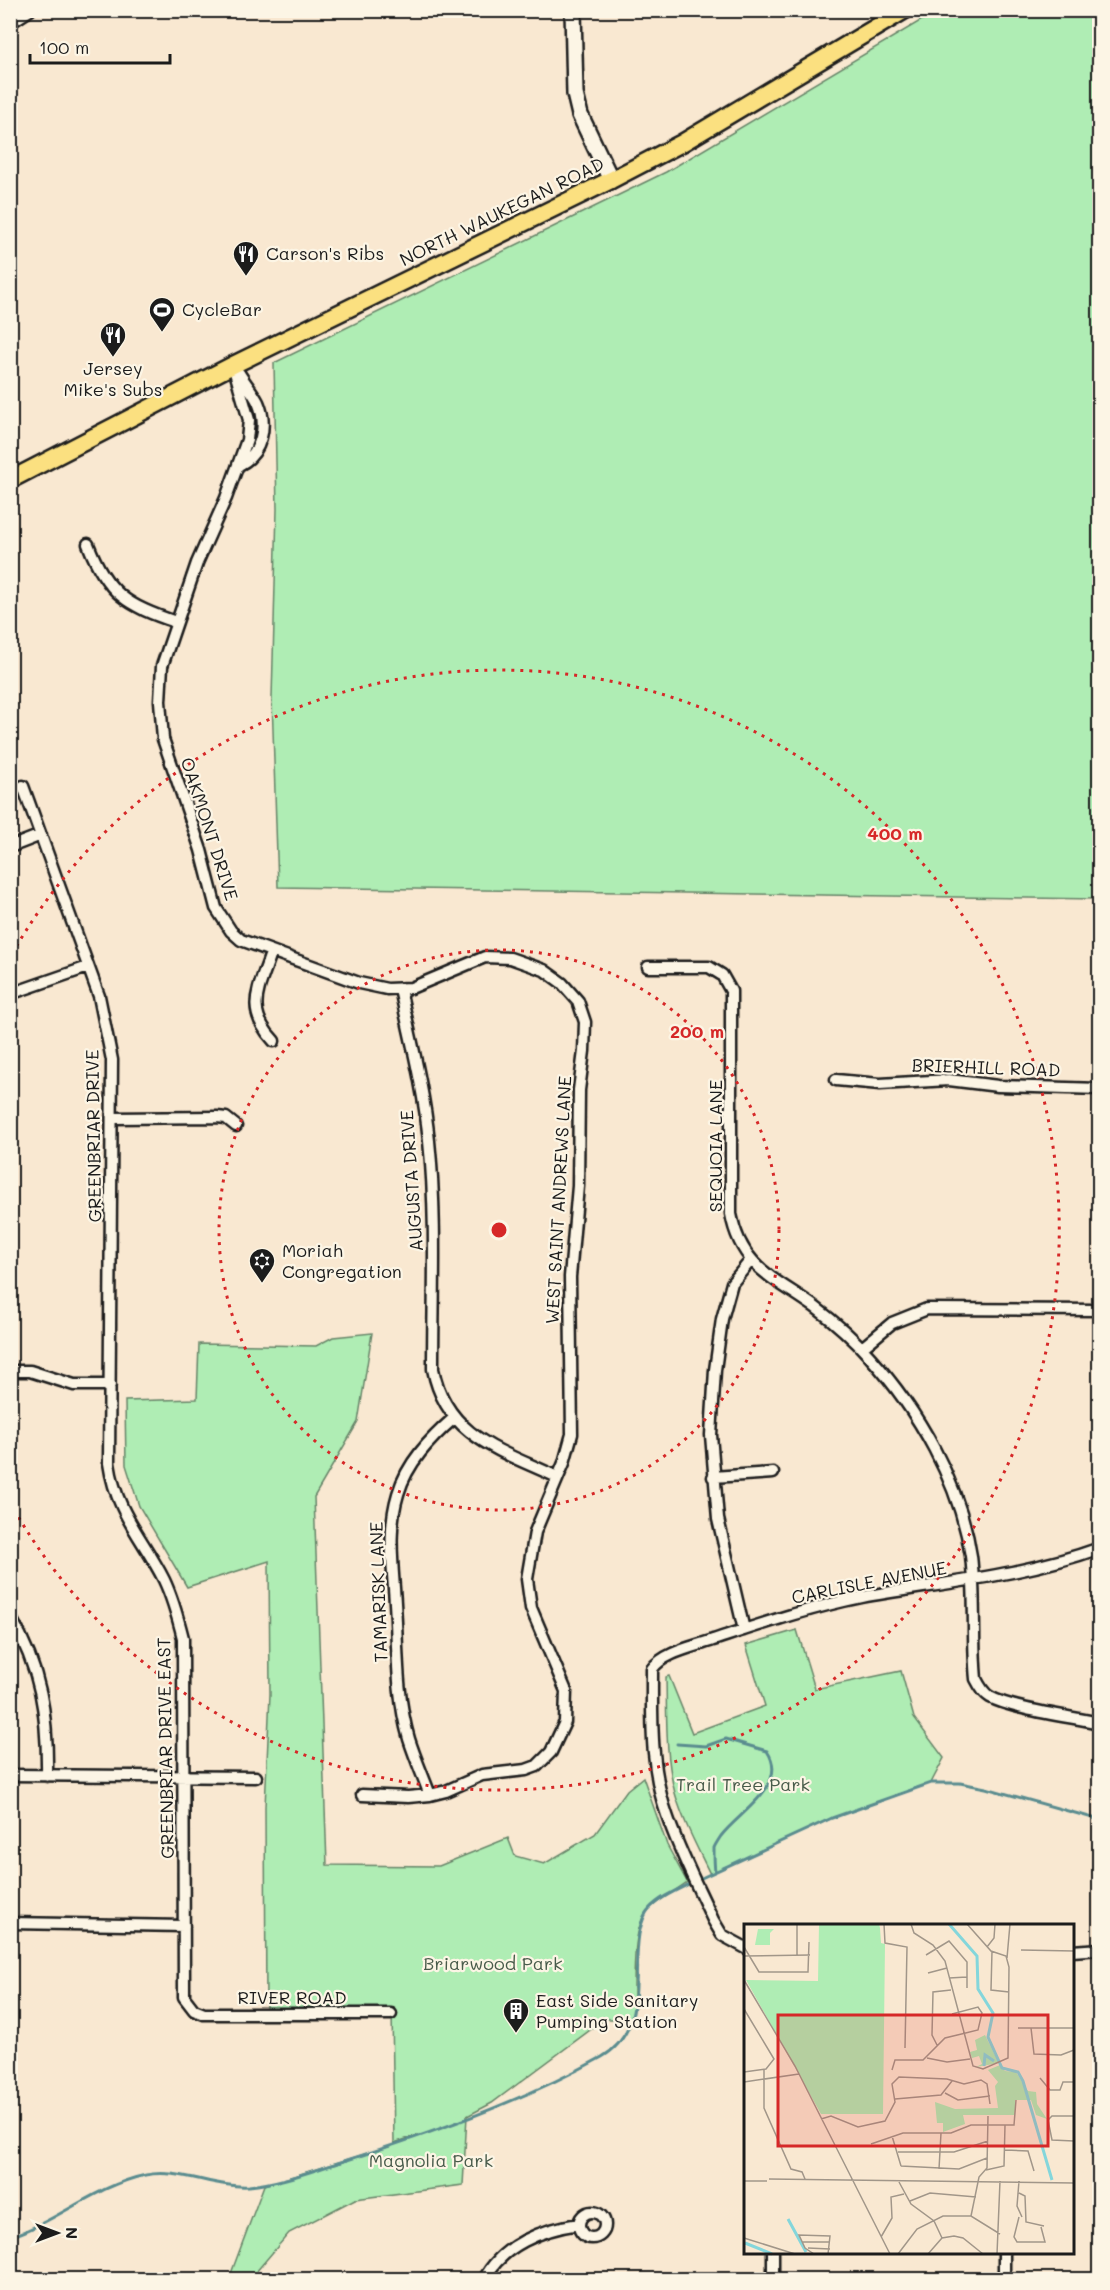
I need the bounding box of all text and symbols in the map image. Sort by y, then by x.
scale bar [30,27,170,65]
text: 100 m [39,35,89,59]
street label: NORTH WAUKEGAN ROAD [395,151,608,271]
restaurant icon: Carson's Ribs [231,239,261,277]
place label: Carson's Ribs [266,241,384,265]
sports icon: CycleBar [147,295,177,333]
place label: CycleBar [182,297,262,321]
restaurant icon: Jersey Mike's Subs [98,320,128,358]
place label: Jersey Mike's Subs [63,356,163,401]
street label: OAKMONT DRIVE [176,754,244,903]
text: 400 m [867,821,923,845]
text: 200 m [670,1019,724,1043]
street label: GREENBRIAR DRIVE [79,1049,107,1223]
street label: BRIERHILL ROAD [911,1052,1061,1082]
street label: WEST SAINT ANDREWS LANE [540,1075,576,1325]
street label: SEQUOIA LANE [703,1080,727,1212]
street label: AUGUSTA DRIVE [394,1109,428,1253]
centre of rings [489,1220,509,1240]
place label: Moriah Congregation [282,1238,402,1283]
synagogue icon: Moriah Congregation [247,1246,277,1284]
street label: TAMARISK LANE [364,1521,392,1663]
street label: CARLISLE AVENUE [789,1555,948,1609]
street label: GREENBRIAR DRIVE EAST [151,1637,179,1859]
park label: Trail Tree Park [676,1772,810,1796]
inset map [744,1924,1074,2254]
park label: Briarwood Park [423,1951,563,1975]
street label: RIVER ROAD [237,1985,347,2009]
place label: East Side Sanitary Pumping Station [536,1988,698,2033]
building icon: East Side Sanitary Pumping Station [501,1996,531,2034]
park label: Magnolia Park [369,2148,493,2172]
north arrow [27,2203,87,2263]
text: N [62,2227,83,2239]

